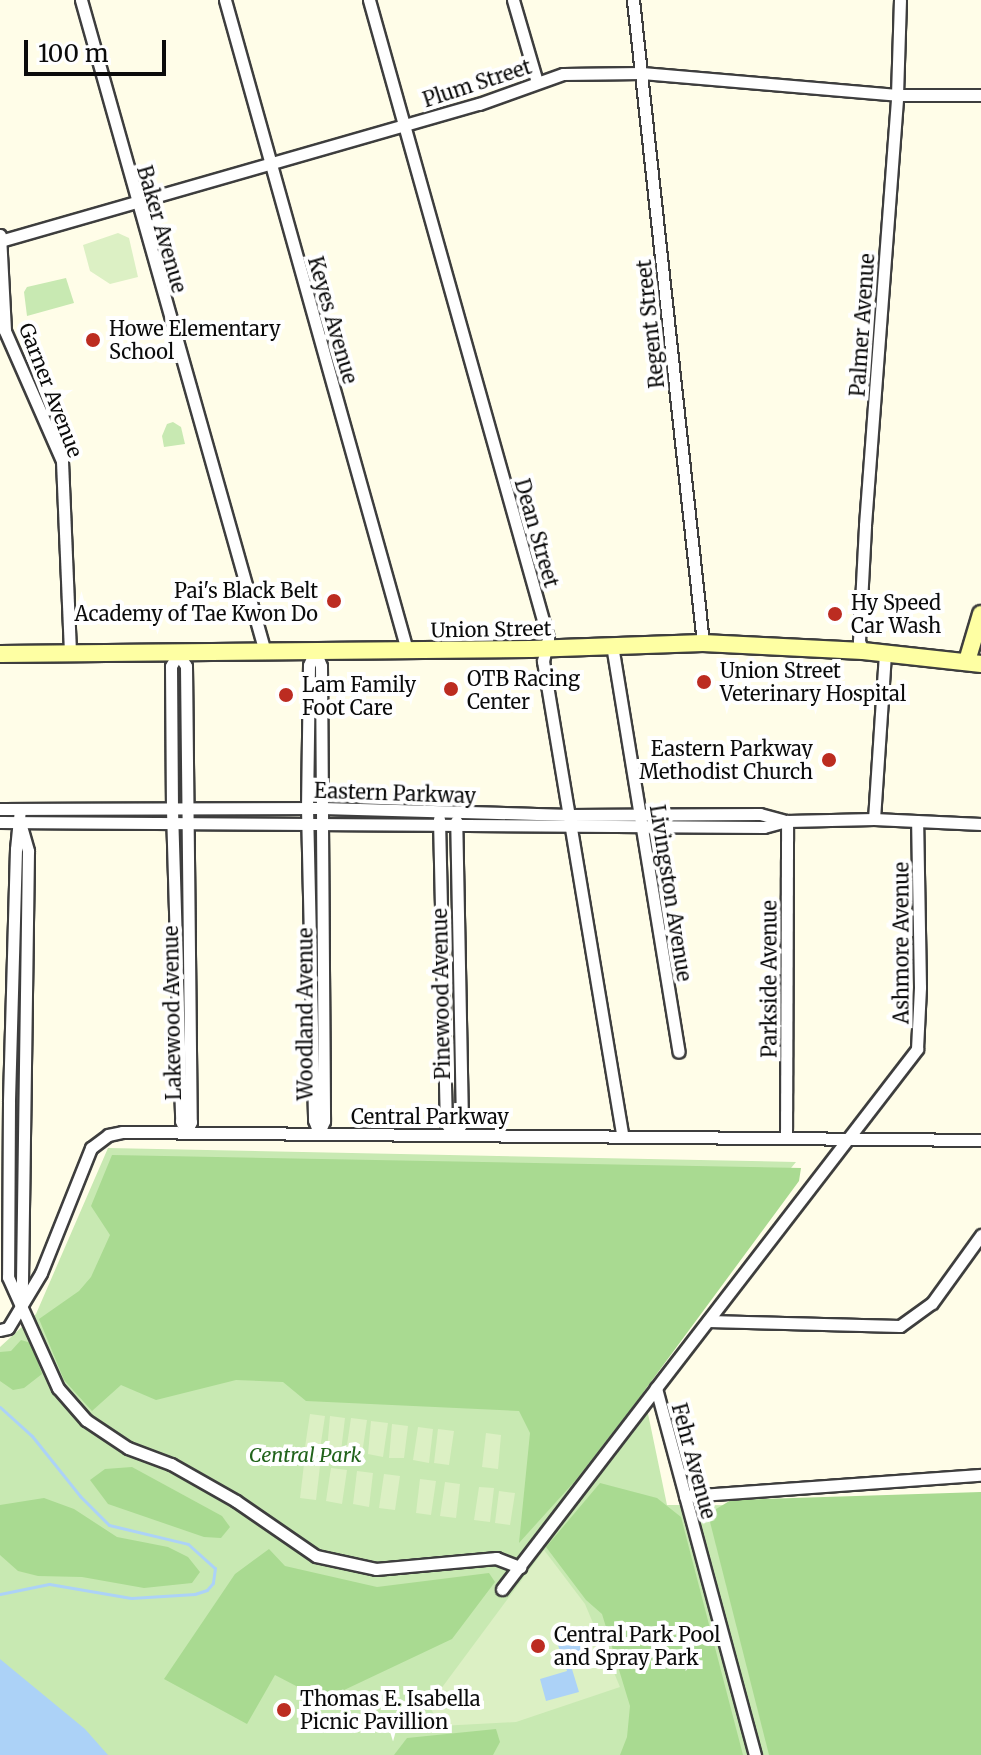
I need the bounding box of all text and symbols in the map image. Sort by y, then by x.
scale bar [28,24,170,74]
text: 100 m [38,38,108,69]
street label: Plum Street [420,54,534,112]
street label: Baker Avenue [132,163,192,295]
street label: Palmer Avenue [845,252,879,398]
street label: Keyes Avenue [303,254,363,386]
street label: Regent Street [631,258,669,390]
place label: Howe Elementary School [109,316,281,363]
street label: Garner Avenue [14,320,88,460]
marker: Howe Elementary School [84,331,102,349]
street label: Dean Street [510,476,564,590]
place label: Pai's Black Belt Academy of Tae Kwon Do [75,578,318,625]
place label: Hy Speed Car Wash [851,590,941,637]
marker: Pai's Black Belt Academy of Tae Kwon Do [325,592,343,610]
marker: Hy Speed Car Wash [826,605,844,623]
street label: Union Street [430,616,552,642]
place label: Union Street Veterinary Hospital [720,658,906,705]
place label: OTB Racing Center [467,666,580,713]
place label: Lam Family Foot Care [302,672,416,719]
marker: Union Street Veterinary Hospital [695,673,713,691]
marker: OTB Racing Center [442,680,460,698]
marker: Lam Family Foot Care [277,686,295,704]
place label: Eastern Parkway Methodist Church [639,736,813,783]
marker: Eastern Parkway Methodist Church [820,751,838,769]
street label: Eastern Parkway [314,778,476,808]
street label: Livingston Avenue [645,803,697,983]
street label: Ashmore Avenue [889,862,913,1024]
street label: Parkside Avenue [757,900,781,1058]
street label: Pinewood Avenue [428,908,454,1080]
street label: Lakewood Avenue [158,925,186,1101]
street label: Woodland Avenue [293,928,317,1100]
street label: Central Parkway [351,1104,509,1128]
street label: Fehr Avenue [667,1401,721,1521]
park label: Central Park [249,1442,361,1466]
place label: Central Park Pool and Spray Park [554,1622,720,1669]
marker: Central Park Pool and Spray Park [529,1637,547,1655]
place label: Thomas E. Isabella Picnic Pavillion [300,1686,480,1733]
marker: Thomas E. Isabella Picnic Pavillion [275,1701,293,1719]

